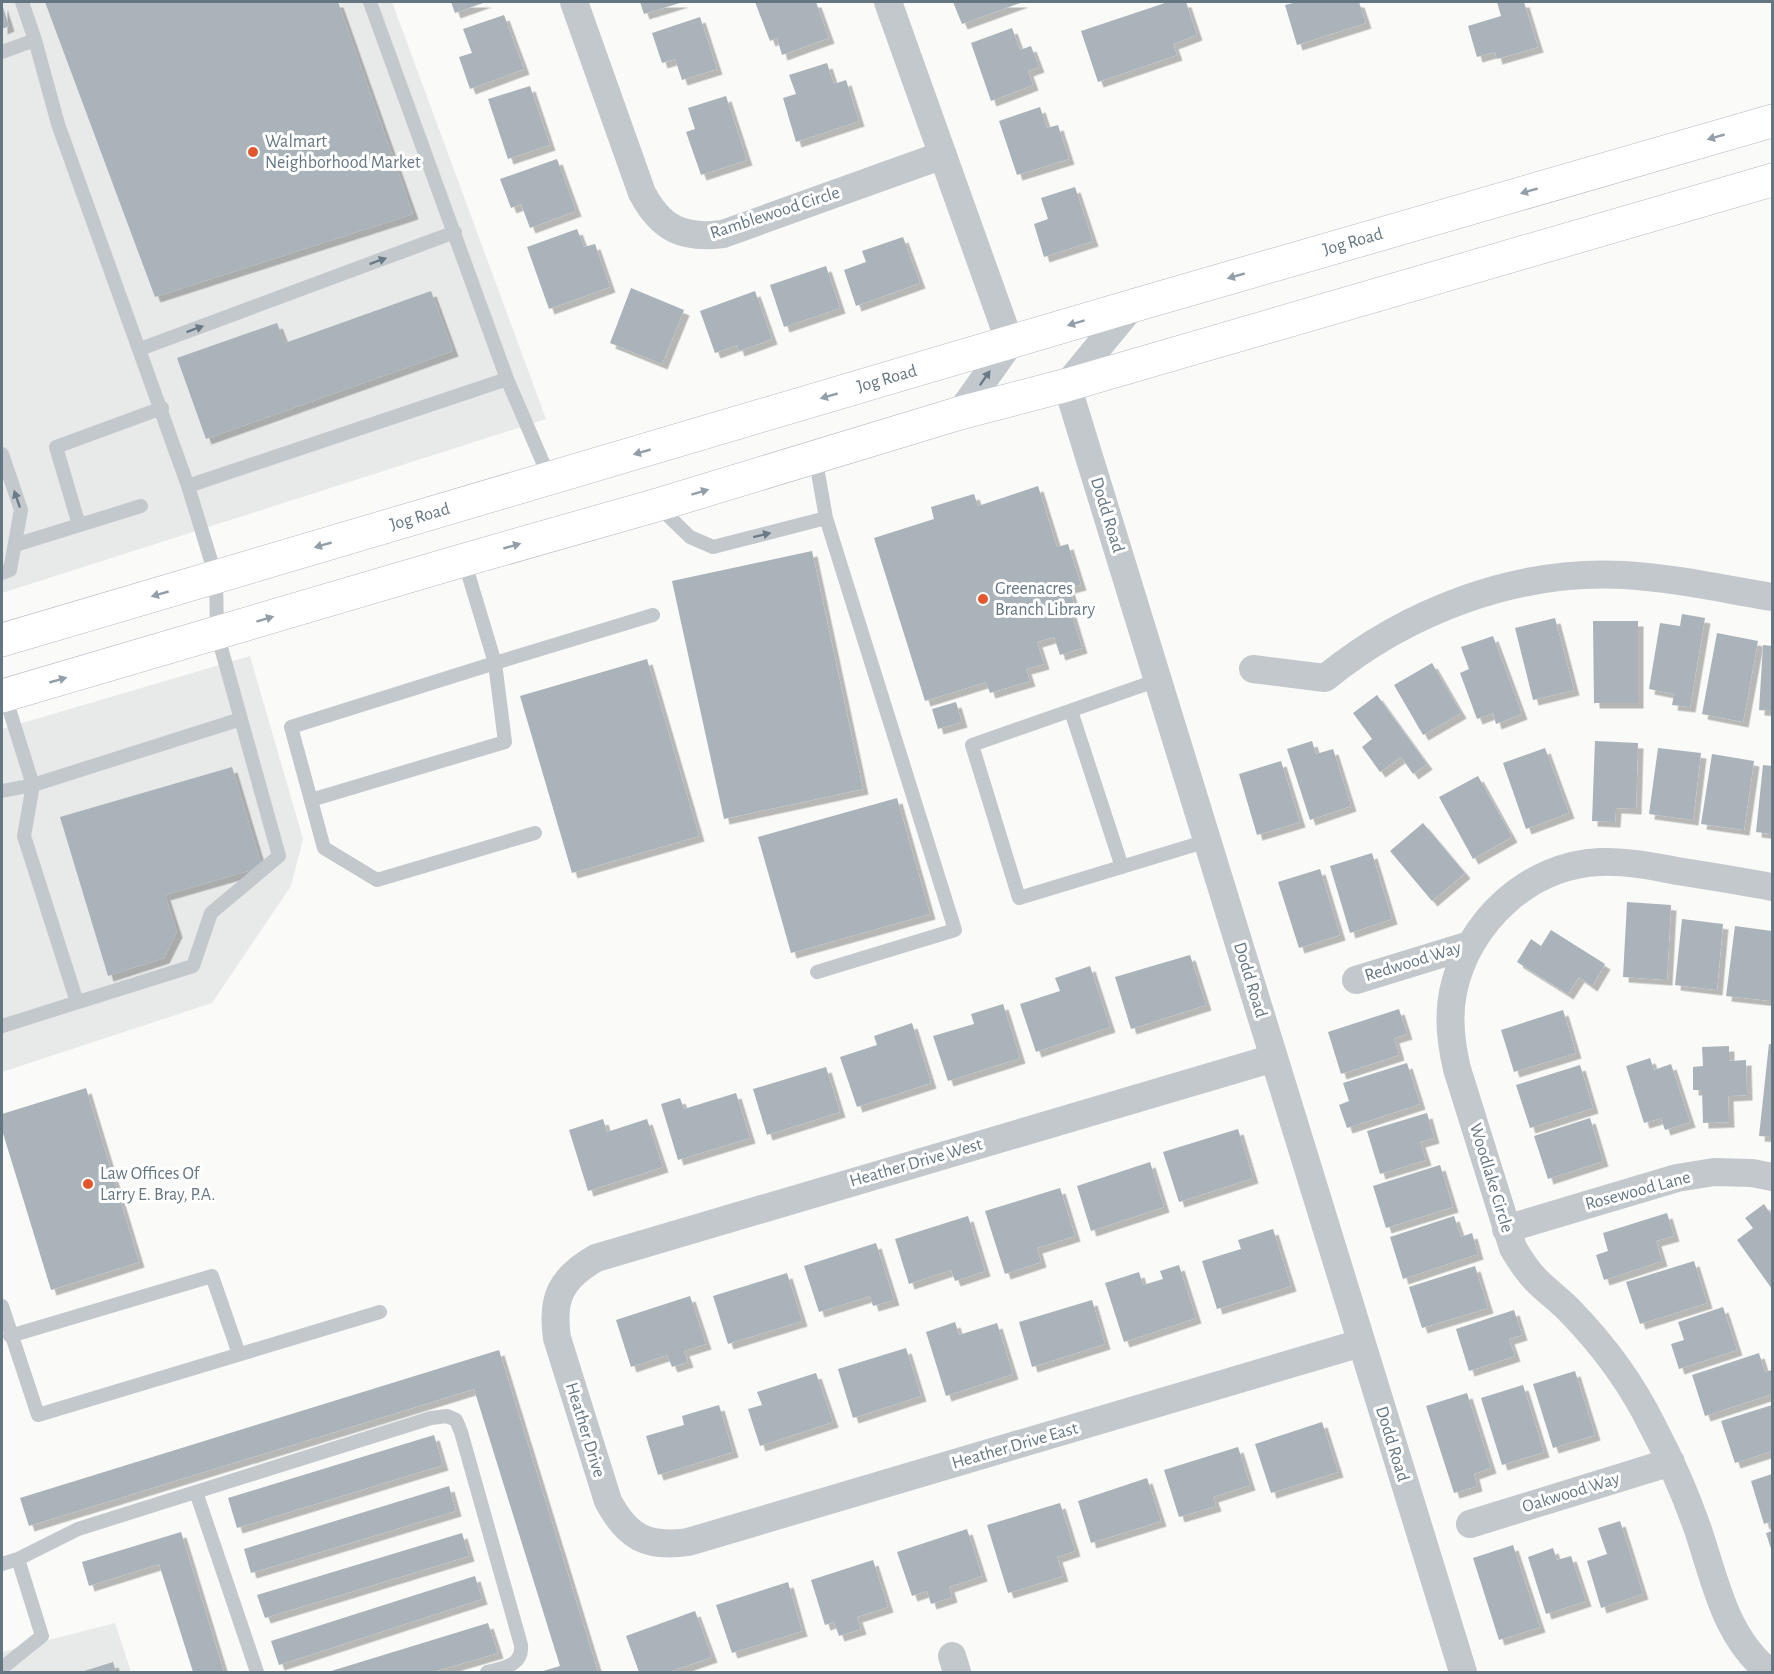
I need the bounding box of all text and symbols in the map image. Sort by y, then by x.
place label: Walmart Neighborhood Market [265,133,421,172]
one-way arrow [1707,133,1725,142]
marker: Walmart Neighborhood Market [246,145,260,159]
street label: Ramblewood Circle [708,184,842,242]
one-way arrow [1520,187,1538,197]
street label: Jog Road [1321,225,1385,259]
one-way arrow [369,255,387,265]
one-way arrow [1227,272,1245,281]
one-way arrow [1067,319,1085,328]
one-way arrow [186,323,204,333]
street label: Jog Road [855,362,919,396]
one-way arrow [979,370,991,386]
one-way arrow [820,392,838,401]
one-way arrow [633,448,651,457]
street label: Dodd Road [1087,475,1127,555]
one-way arrow [691,487,709,496]
one-way arrow [11,490,21,508]
street label: Jog Road [388,500,452,534]
one-way arrow [752,529,771,539]
one-way arrow [314,541,332,550]
one-way arrow [503,541,521,550]
place label: Greenacres Branch Library [995,580,1096,619]
one-way arrow [150,590,168,599]
marker: Greenacres Branch Library [976,592,990,606]
one-way arrow [256,614,274,623]
one-way arrow [49,675,67,684]
street label: Redwood Way [1363,939,1464,985]
street label: Dodd Road [1230,940,1270,1020]
street label: Woodlake Circle [1466,1121,1516,1235]
street label: Heather Drive West [848,1135,985,1191]
place label: Law Offices Of Larry E. Bray, P.A. [100,1165,215,1204]
street label: Rosewood Lane [1583,1168,1693,1214]
marker: Law Offices Of Larry E. Bray, P.A. [81,1177,95,1191]
street label: Heather Drive [562,1380,608,1480]
street label: Dodd Road [1372,1404,1412,1484]
street label: Heather Drive East [950,1419,1080,1473]
street label: Oakwood Way [1520,1470,1622,1516]

